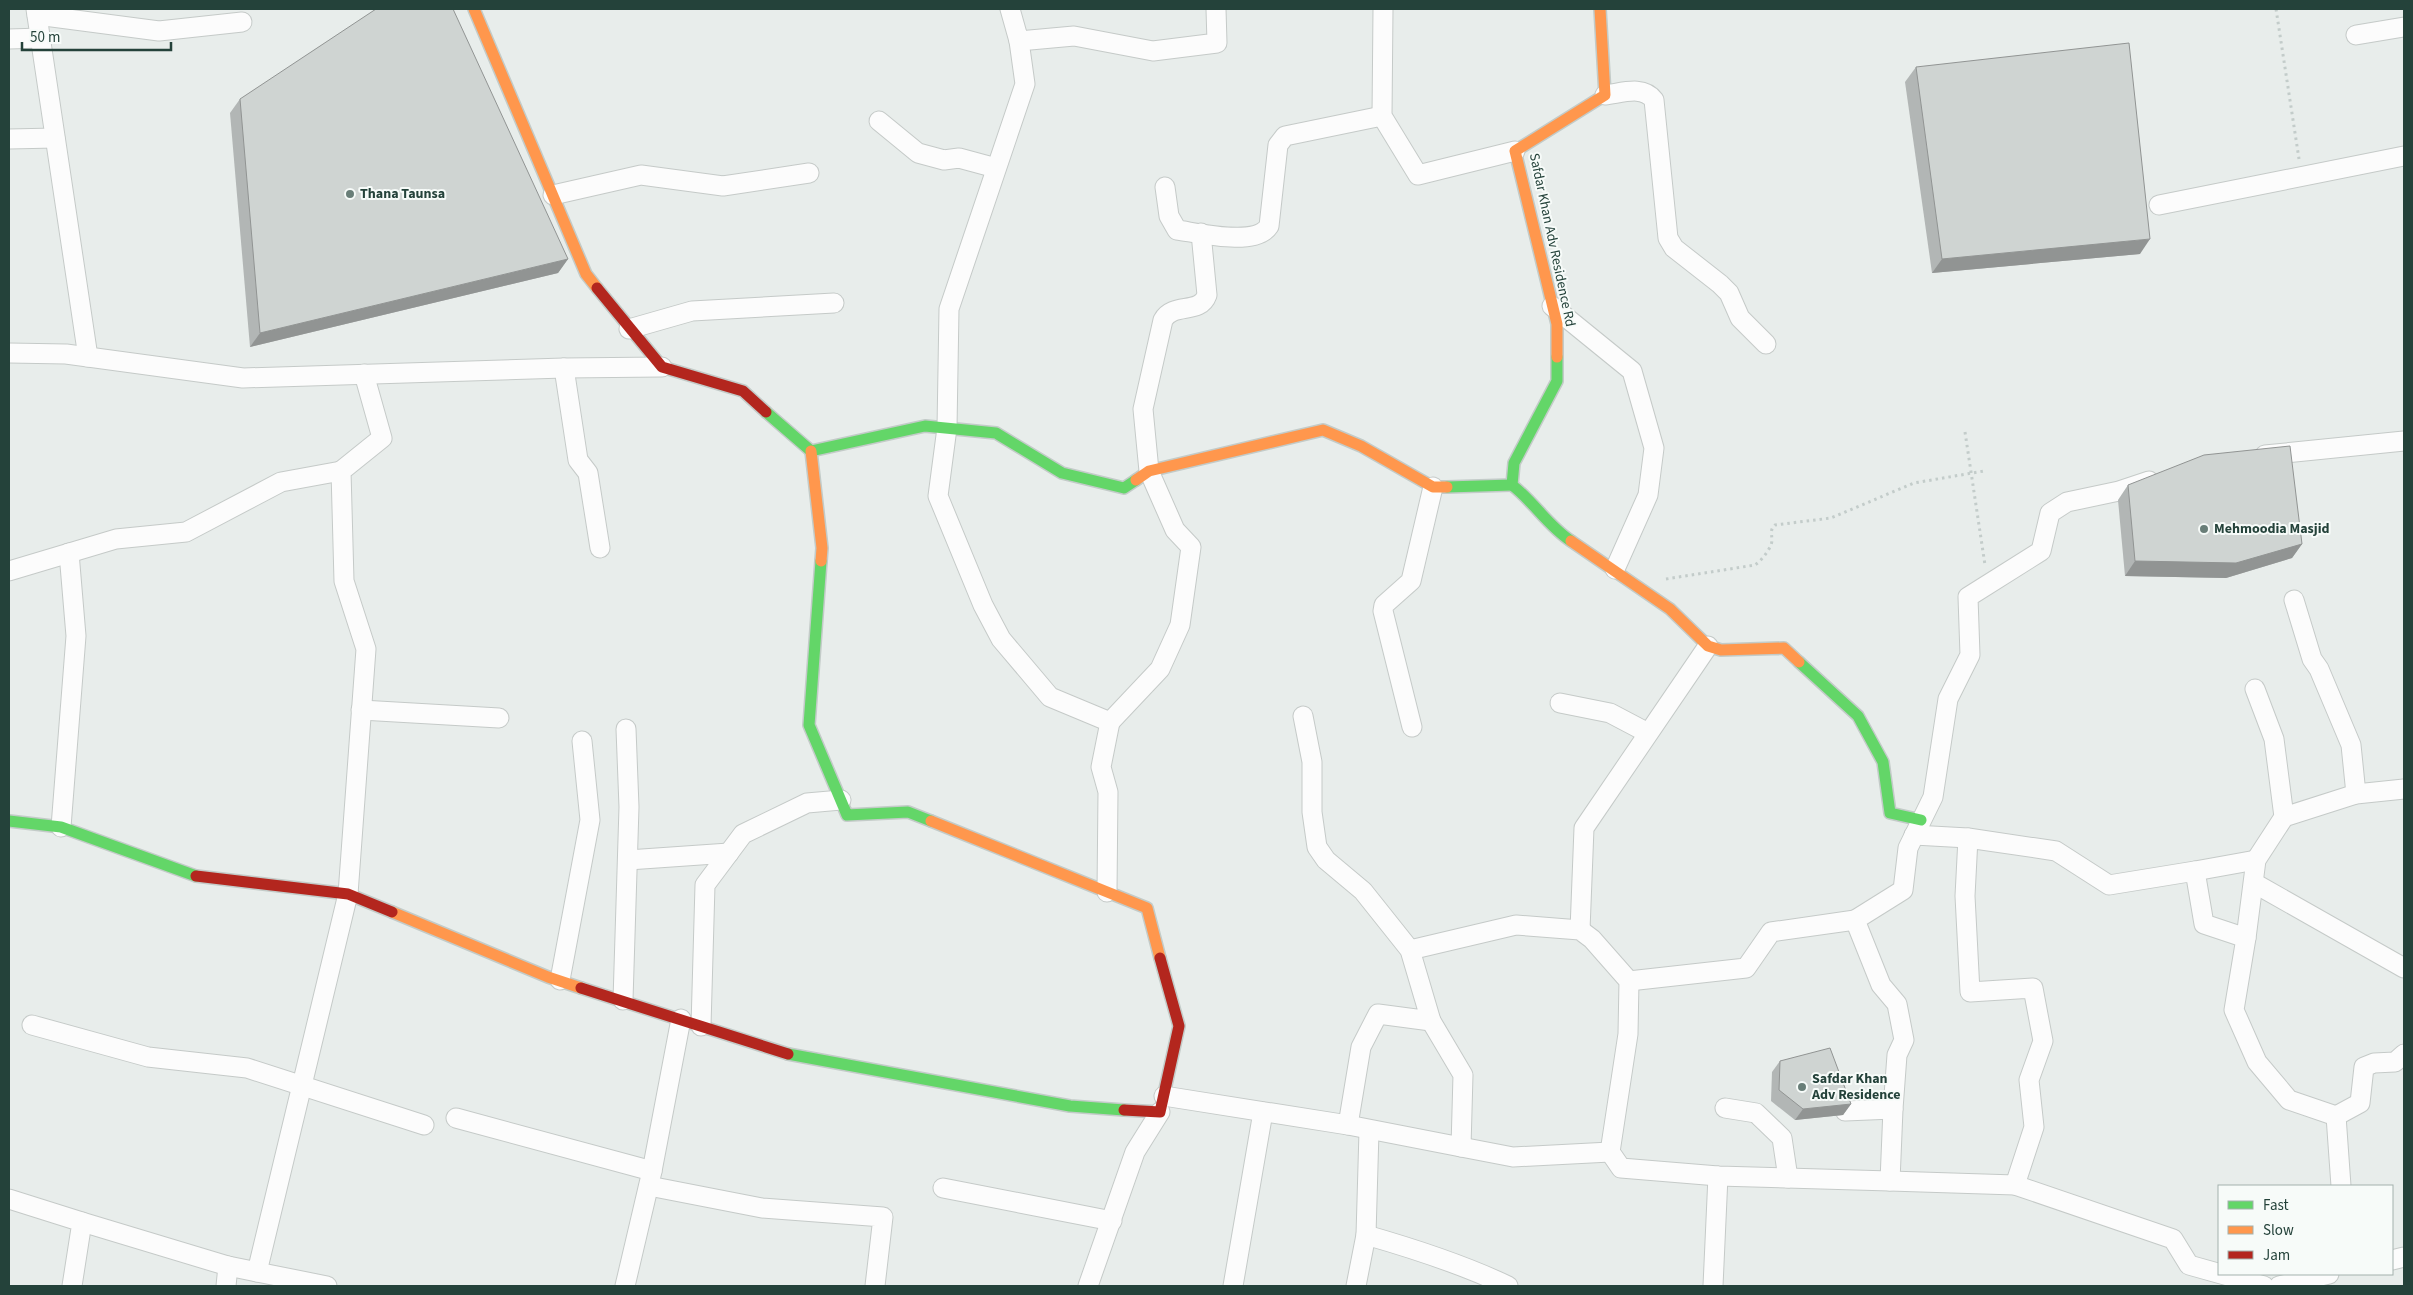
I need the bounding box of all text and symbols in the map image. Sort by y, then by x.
scale bar [22,20,171,52]
text: 50 m [30,27,60,48]
street label: Safdar Khan Adv Residence Rd [1524,151,1580,329]
place label: Thana Taunsa [360,184,445,204]
marker: Thana Taunsa [344,188,356,200]
place label: Mehmoodia Masjid [2214,519,2330,539]
marker: Mehmoodia Masjid [2198,523,2210,535]
place label: Safdar Khan Adv Residence [1811,1069,1901,1105]
marker: Safdar Khan Adv Residence [1796,1081,1808,1093]
legend [2218,1185,2393,1275]
text: Fast [2263,1195,2289,1216]
text: Slow [2263,1220,2294,1241]
text: Jam [2263,1245,2290,1266]

